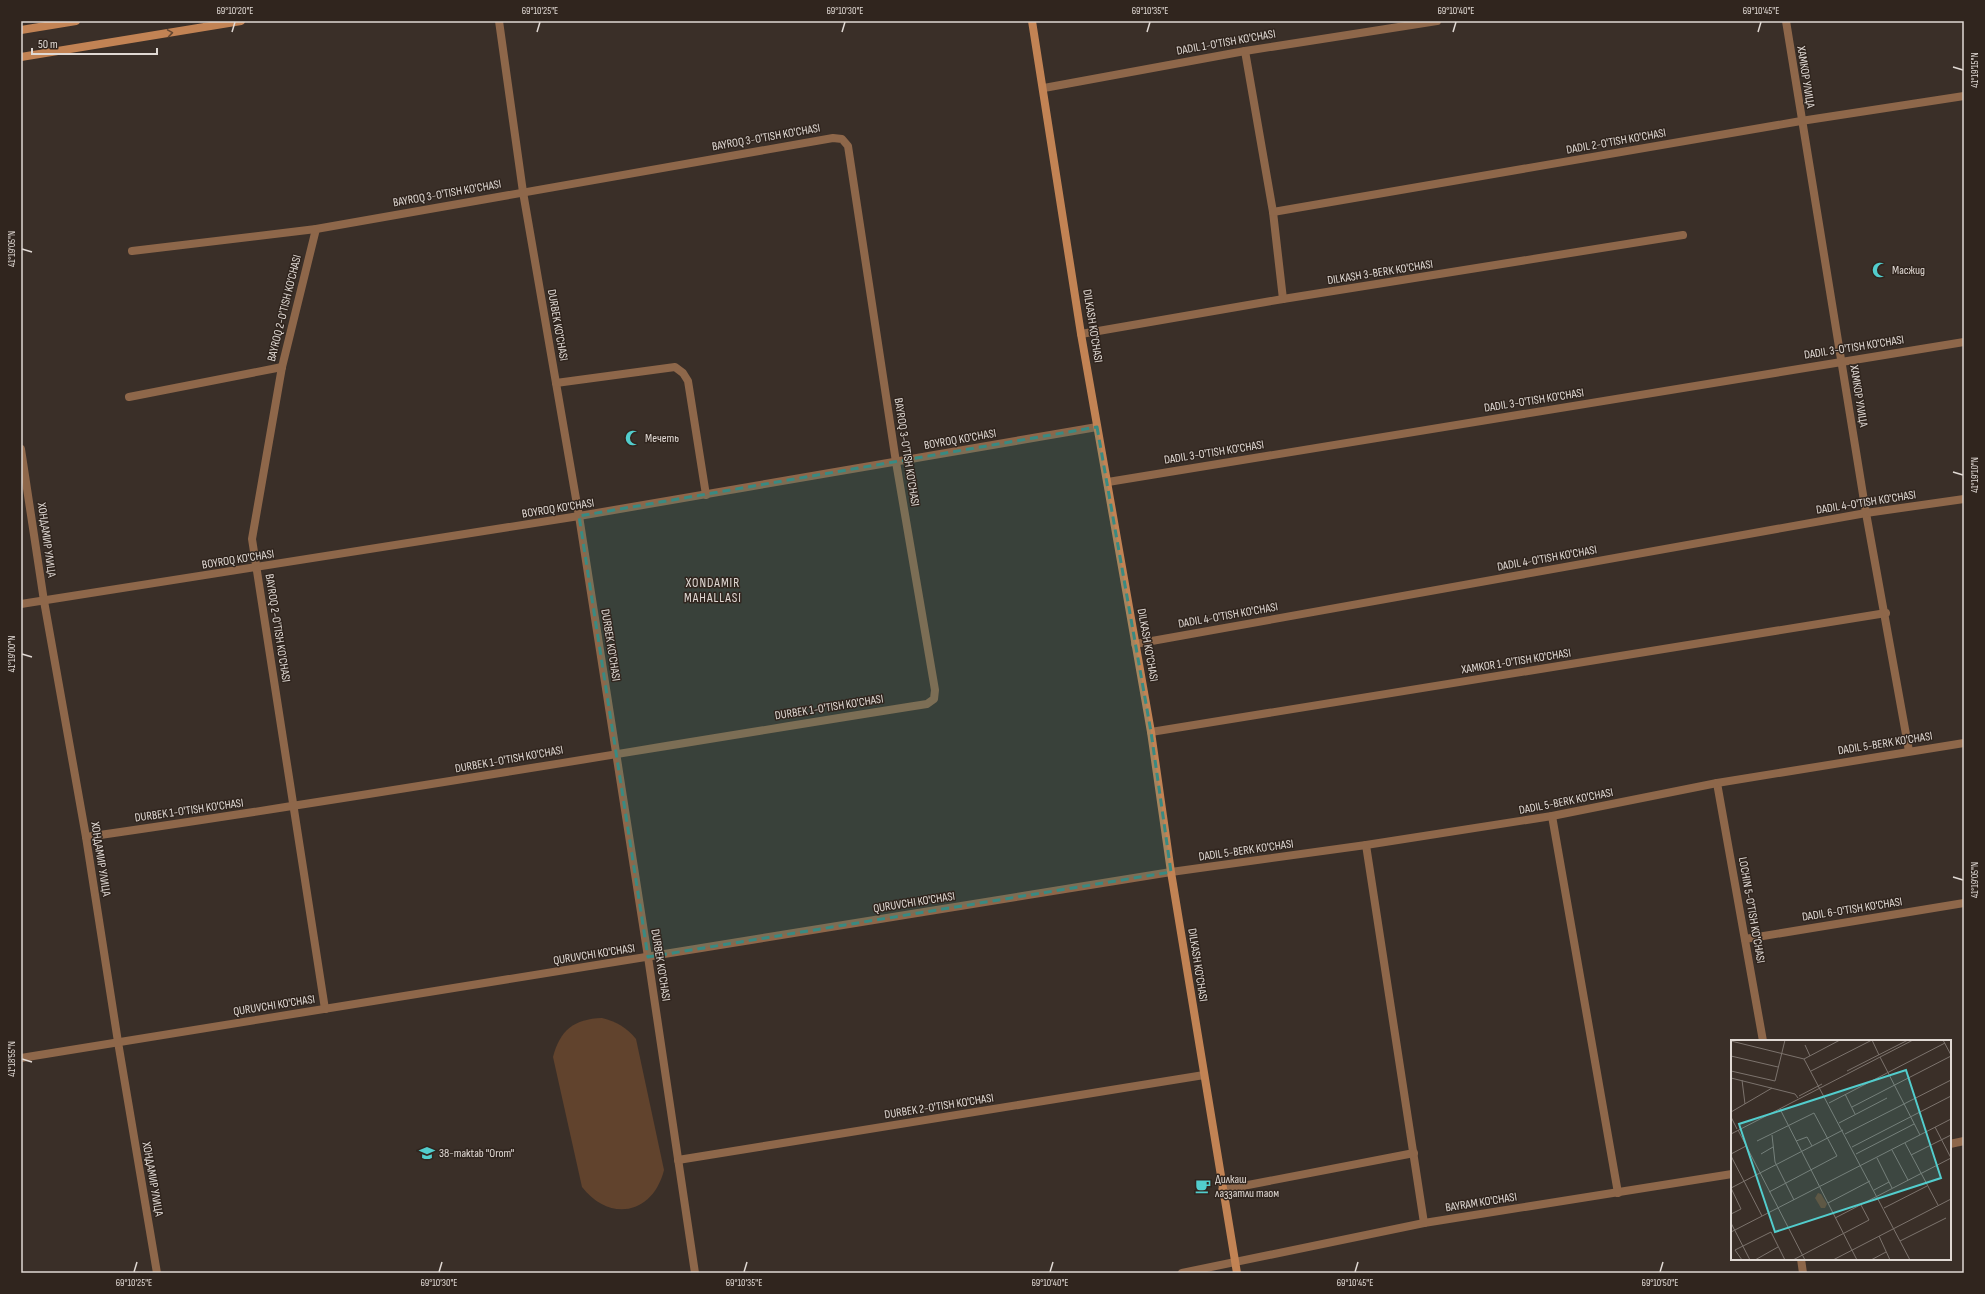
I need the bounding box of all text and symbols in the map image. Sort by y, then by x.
text: 69°10'20"E [217,5,253,17]
text: 69°10'25"E [522,5,558,17]
text: 69°10'30"E [827,5,863,17]
text: 69°10'35"E [1132,5,1168,17]
text: 69°10'40"E [1438,5,1474,17]
text: 69°10'45"E [1743,5,1779,17]
street label: DADIL 1-O'TISH KO'CHASI [1175,26,1277,59]
one-way arrow [167,29,173,37]
scale bar [32,30,157,56]
text: 50 m [38,37,58,52]
street label: ХАМКОР УЛИЦА [1793,44,1818,110]
text: 41°19'15"N [1969,52,1981,88]
street label: BAYROQ 3-O'TISH KO'CHASI [711,121,821,154]
street label: DADIL 2-O'TISH KO'CHASI [1565,125,1667,158]
street label: BAYROQ 3-O'TISH KO'CHASI [392,177,502,210]
text: 41°19'05"N [6,231,18,267]
street label: BAYROQ 2-O'TISH KO'CHASI [264,253,305,363]
street label: DILKASH 3-BERK KO'CHASI [1326,257,1434,288]
mosque icon: Масжид [1871,261,1889,279]
place label: Масжид [1892,263,1925,278]
street label: DURBEK KO'CHASI [544,288,571,362]
street label: DILKASH KO'CHASI [1079,288,1106,364]
street label: DADIL 3-O'TISH KO'CHASI [1803,332,1905,363]
street label: ХАМКОР УЛИЦА [1846,363,1871,429]
street label: DADIL 3-O'TISH KO'CHASI [1483,385,1585,416]
street label: BAYROQ 3-O'TISH KO'CHASI [891,397,922,507]
street label: BOYROQ KO'CHASI [923,426,997,453]
mosque icon: Мечеть [624,429,642,447]
place label: Мечеть [645,431,679,446]
street label: DADIL 3-O'TISH KO'CHASI [1163,437,1265,468]
text: 41°19'10"N [1969,457,1981,493]
street label: DADIL 4-O'TISH KO'CHASI [1815,487,1917,518]
street label: BOYROQ KO'CHASI [521,495,595,522]
street label: ХОНДАМИР УЛИЦА [34,501,59,579]
street label: DADIL 4-O'TISH KO'CHASI [1496,542,1598,575]
street label: BOYROQ KO'CHASI [201,546,275,573]
street label: BAYROQ 2-O'TISH KO'CHASI [262,573,293,683]
district label: XONDAMIR MAHALLASI [684,575,742,606]
street label: DADIL 4-O'TISH KO'CHASI [1177,599,1279,632]
street label: DILKASH KO'CHASI [1134,607,1161,683]
street label: DURBEK KO'CHASI [597,608,624,682]
text: 41°19'00"N [6,636,18,672]
street label: XAMKOR 1-O'TISH KO'CHASI [1459,645,1572,678]
street label: DURBEK 1-O'TISH KO'CHASI [774,692,884,723]
street label: DADIL 5-BERK KO'CHASI [1837,729,1933,758]
street label: DURBEK 1-O'TISH KO'CHASI [454,743,564,776]
street label: DADIL 5-BERK KO'CHASI [1518,785,1614,818]
street label: DURBEK 1-O'TISH KO'CHASI [134,795,244,826]
street label: ХОНДАМИР УЛИЦА [87,820,114,898]
street label: DADIL 5-BERK KO'CHASI [1198,836,1294,865]
street label: LOCHIN 5-O'TISH KO'CHASI [1735,856,1768,964]
text: 41°19'05"N [1969,862,1981,898]
street label: QURUVCHI KO'CHASI [872,889,956,916]
street label: DADIL 6-O'TISH KO'CHASI [1801,894,1903,925]
street label: DILKASH KO'CHASI [1184,927,1211,1003]
street label: DURBEK KO'CHASI [647,928,674,1002]
street label: QURUVCHI KO'CHASI [552,941,636,968]
street label: QURUVCHI KO'CHASI [232,992,316,1019]
inset map [1731,1040,1951,1260]
text: 41°18'55"N [6,1041,18,1077]
street label: DURBEK 2-O'TISH KO'CHASI [883,1090,995,1123]
street label: ХОНДАМИР УЛИЦА [138,1140,167,1218]
school or university icon: 38-maktab "Orom" [418,1144,436,1162]
place label: 38-maktab "Orom" [439,1146,514,1161]
place label: Дилкаш лаззатли таом [1215,1172,1279,1201]
cafe icon: Дилкаш лаззатли таом [1194,1177,1212,1195]
street label: BAYRAM KO'CHASI [1444,1189,1518,1216]
text: 69°10'25"E [116,1277,152,1289]
text: 69°10'30"E [421,1277,457,1289]
text: 69°10'35"E [726,1277,762,1289]
text: 69°10'40"E [1032,1277,1068,1289]
text: 69°10'45"E [1337,1277,1373,1289]
text: 69°10'50"E [1642,1277,1678,1289]

